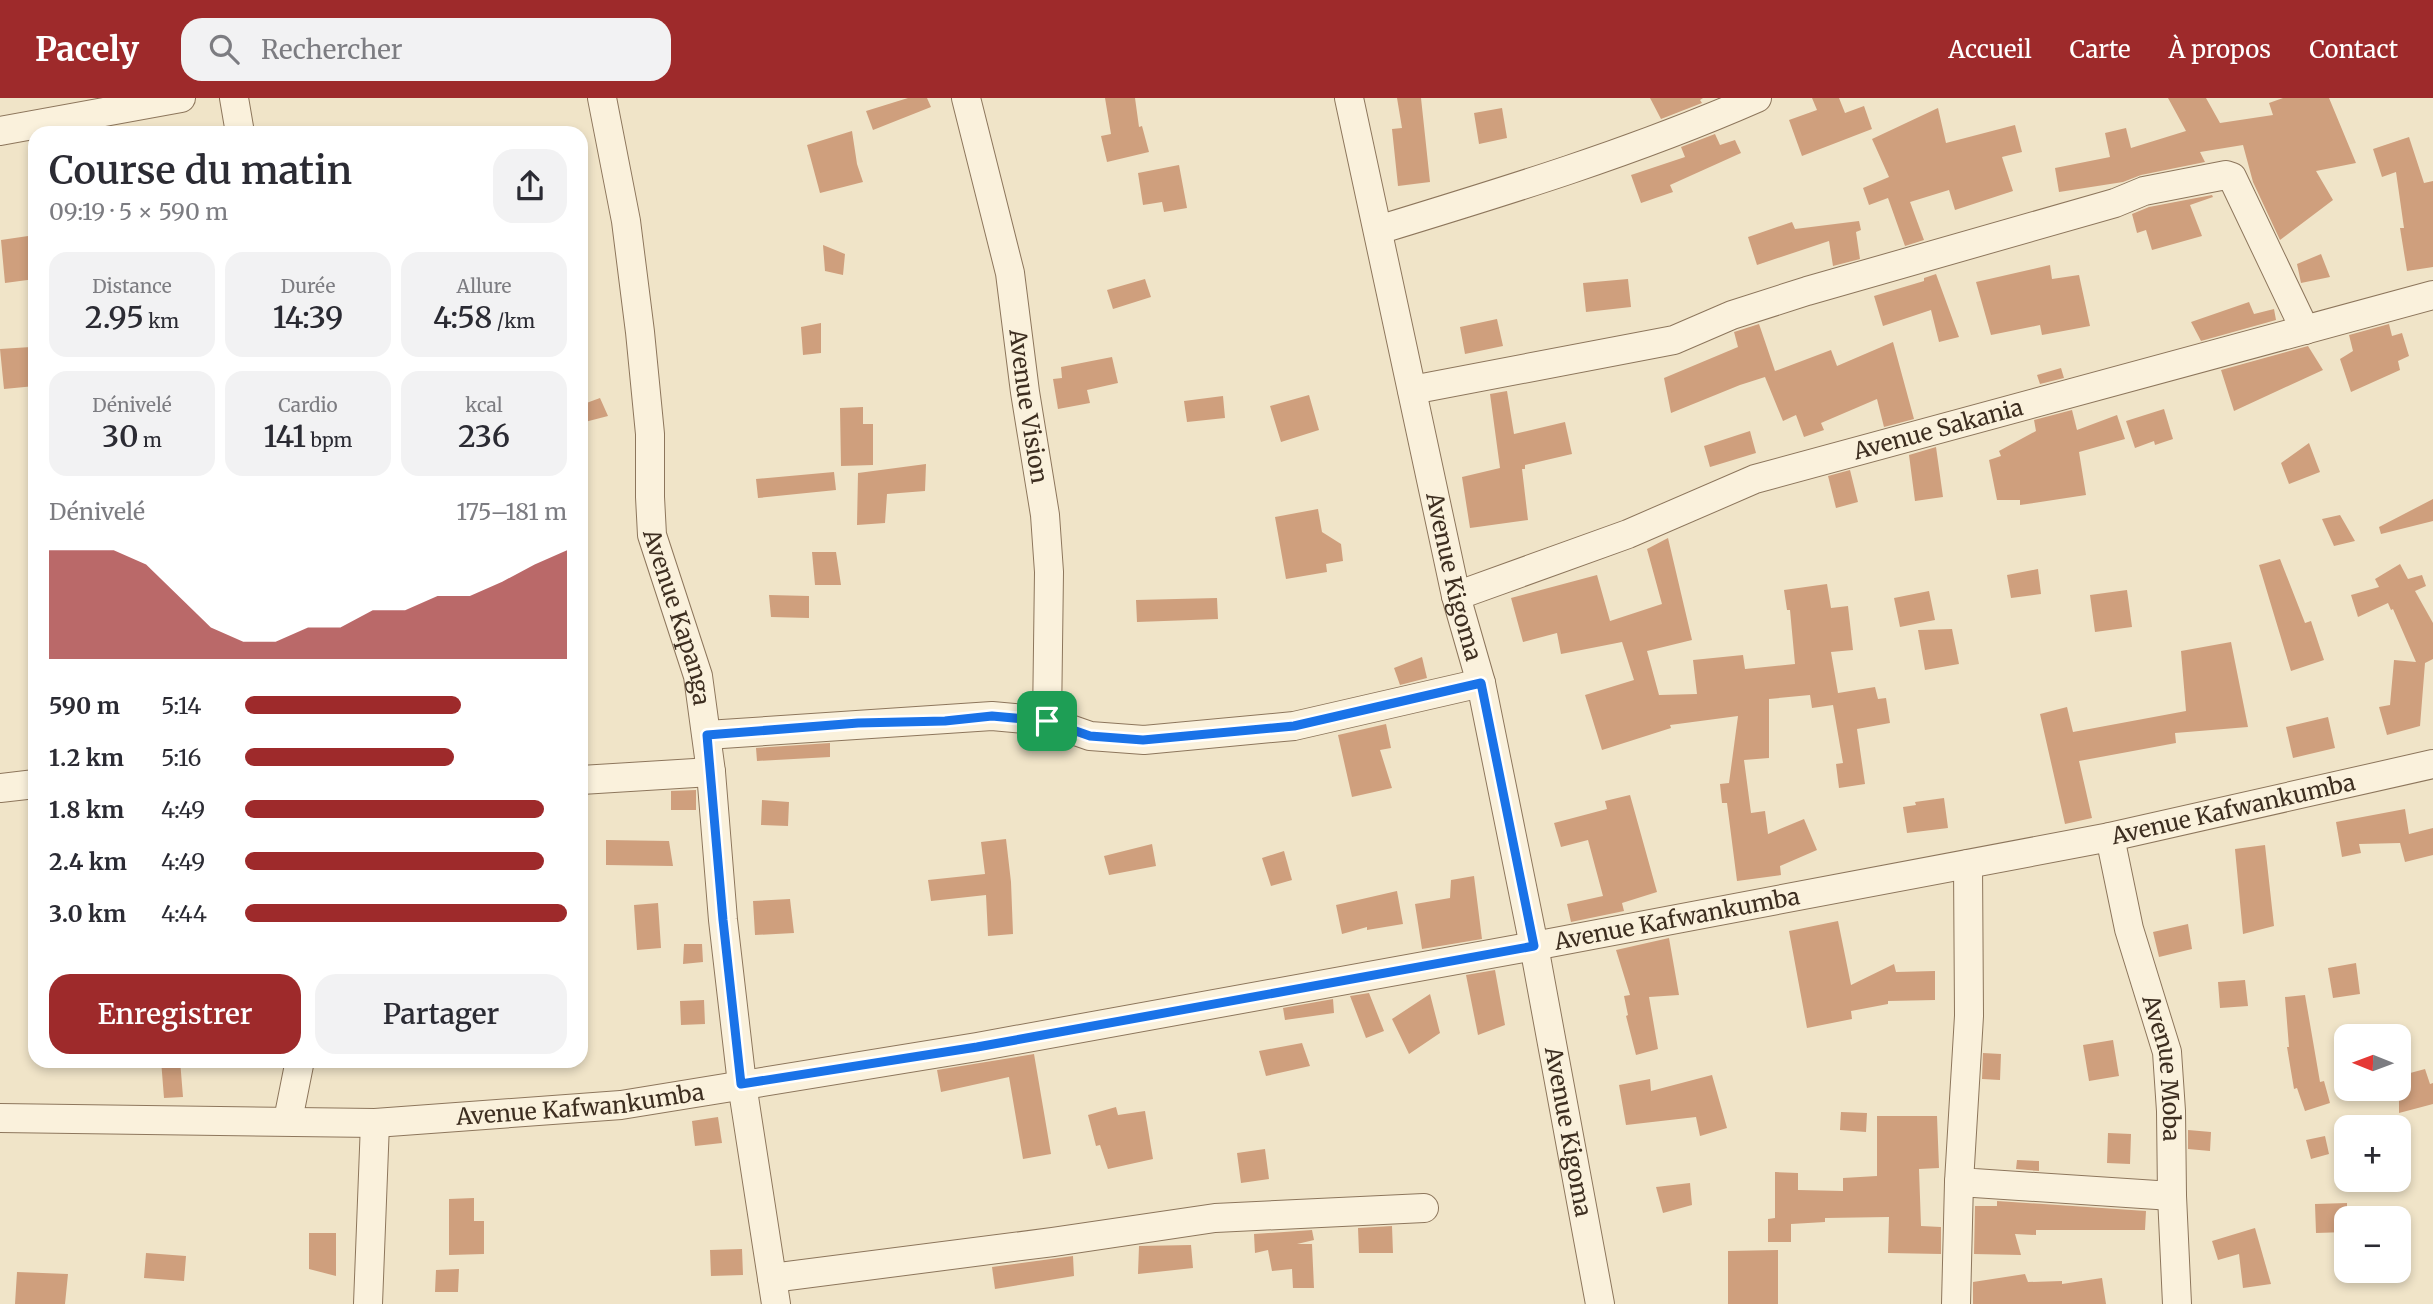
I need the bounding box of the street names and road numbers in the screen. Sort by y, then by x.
street label: Avenue Vision [1003,326,1055,486]
street label: Avenue Sakania [1849,392,2026,466]
street label: Avenue Kigoma [1420,489,1489,664]
street label: Avenue Kapanga [637,525,717,707]
street label: Avenue Kafwankumba [2107,767,2358,850]
street label: Avenue Kafwankumba [1551,881,1802,956]
street label: Avenue Moba [2136,990,2186,1142]
street label: Avenue Kigoma [1539,1043,1599,1219]
street label: Avenue Kafwankumba [454,1077,706,1131]

